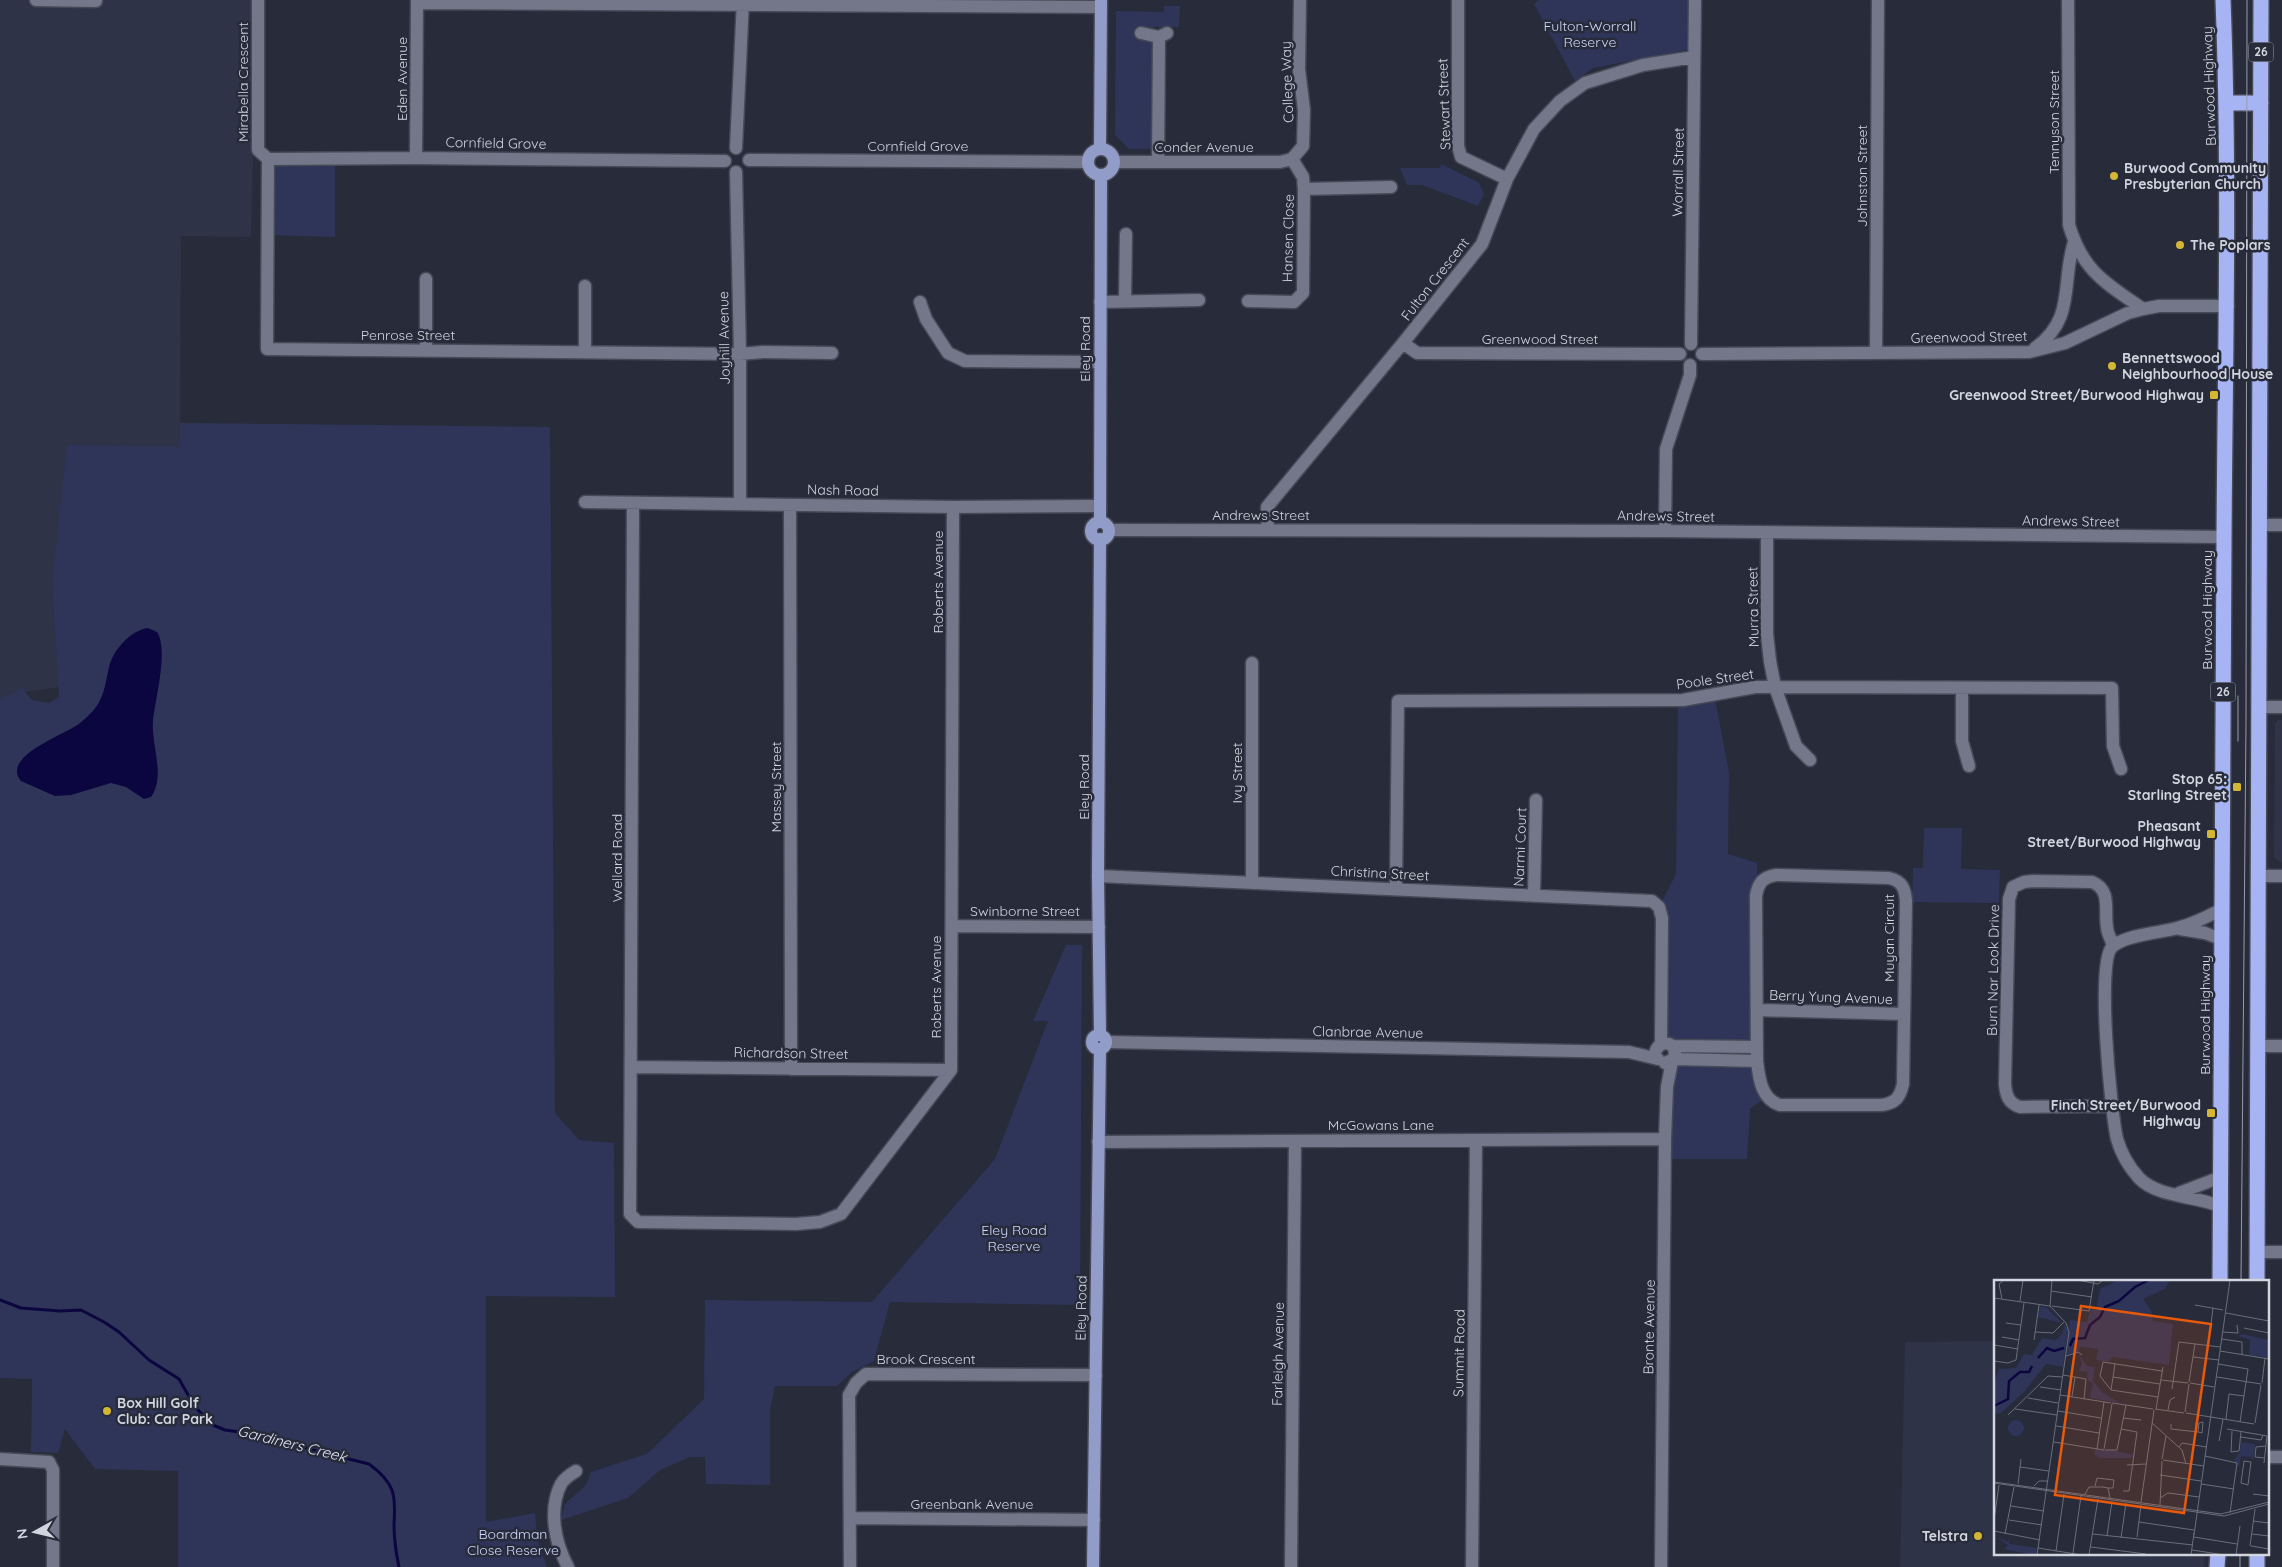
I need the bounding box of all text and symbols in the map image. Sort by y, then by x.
park label: Fulton-Worrall Reserve [1544,17,1636,51]
street label: Mirabella Crescent [234,22,252,142]
street label: Burwood Highway [2198,26,2220,146]
street label: Eden Avenue [393,37,411,121]
street label: College Way [1277,41,1297,123]
road number: 26 [2248,42,2274,62]
street label: Stewart Street [1433,58,1455,150]
street label: Tennyson Street [2045,70,2063,174]
street label: Johnston Street [1853,125,1871,227]
street label: Worrall Street [1668,127,1688,217]
street label: Cornfield Grove [445,133,547,153]
street label: Cornfield Grove [868,137,969,155]
street label: Conder Avenue [1154,138,1254,156]
place label: Burwood Community Presbyterian Church [2124,159,2266,193]
marker: Burwood Community Presbyterian Church [2108,170,2120,182]
street label: Hansen Close [1278,194,1298,282]
street label: Fulton Crescent [1397,234,1473,324]
place label: The Poplars [2190,236,2271,254]
marker: The Poplars [2174,239,2186,251]
street label: Joyhill Avenue [714,291,734,385]
street label: Eley Road [1076,316,1094,382]
street label: Penrose Street [361,326,455,344]
street label: Greenwood Street [1910,327,2028,347]
street label: Greenwood Street [1482,330,1599,348]
place label: Bennettswood Neighbourhood House [2122,349,2273,383]
marker: Bennettswood Neighbourhood House [2106,360,2118,372]
place label: Greenwood Street/Burwood Highway [1949,386,2204,404]
marker: Greenwood Street/Burwood Highway [2208,389,2220,401]
street label: Nash Road [807,480,879,500]
street label: Andrews Street [1212,506,1310,524]
street label: Andrews Street [1617,506,1715,526]
street label: Andrews Street [2022,511,2120,531]
street label: Roberts Avenue [929,530,947,633]
street label: Burwood Highway [2198,550,2216,670]
street label: Murra Street [1743,566,1763,648]
street label: Poole Street [1675,665,1755,693]
road number: 26 [2210,682,2236,702]
street label: Massey Street [767,741,785,833]
street label: Ivy Street [1228,742,1246,803]
street label: Eley Road [1075,754,1093,820]
place label: Stop 65: Starling Street [2128,770,2227,804]
marker: Stop 65: Starling Street [2231,781,2243,793]
street label: Narmi Court [1510,807,1530,887]
street label: Wellard Road [608,814,626,902]
place label: Pheasant Street/Burwood Highway [2028,817,2201,851]
marker: Pheasant Street/Burwood Highway [2205,828,2217,840]
street label: Christina Street [1330,861,1430,885]
street label: Muyan Circuit [1880,894,1898,982]
street label: Swinborne Street [970,902,1080,920]
street label: Burn Nar Look Drive [1983,904,2003,1036]
street label: Roberts Avenue [927,935,945,1038]
street label: Burwood Highway [2196,955,2214,1075]
street label: Berry Yung Avenue [1769,986,1893,1008]
street label: Clanbrae Avenue [1312,1022,1424,1042]
street label: Richardson Street [733,1043,849,1063]
place label: Finch Street/Burwood Highway [2051,1096,2201,1130]
marker: Finch Street/Burwood Highway [2205,1107,2217,1119]
street label: McGowans Lane [1328,1116,1434,1134]
park label: Eley Road Reserve [981,1221,1047,1255]
street label: Eley Road [1071,1275,1091,1341]
street label: Bronte Avenue [1639,1279,1659,1375]
inset map [1994,1280,2270,1554]
street label: Farleigh Avenue [1268,1302,1288,1406]
street label: Summit Road [1449,1309,1469,1397]
street label: Brook Crescent [876,1350,976,1368]
place label: Box Hill Golf Club: Car Park [117,1394,213,1428]
marker: Box Hill Golf Club: Car Park [101,1405,113,1417]
water label: Gardiners Creek [236,1421,351,1467]
street label: Greenbank Avenue [911,1495,1034,1513]
north arrow [10,1507,60,1557]
park label: Boardman Close Reserve [467,1525,559,1559]
text: N [12,1527,32,1540]
place label: Telstra [1922,1527,1968,1545]
marker: Telstra [1972,1530,1984,1542]

